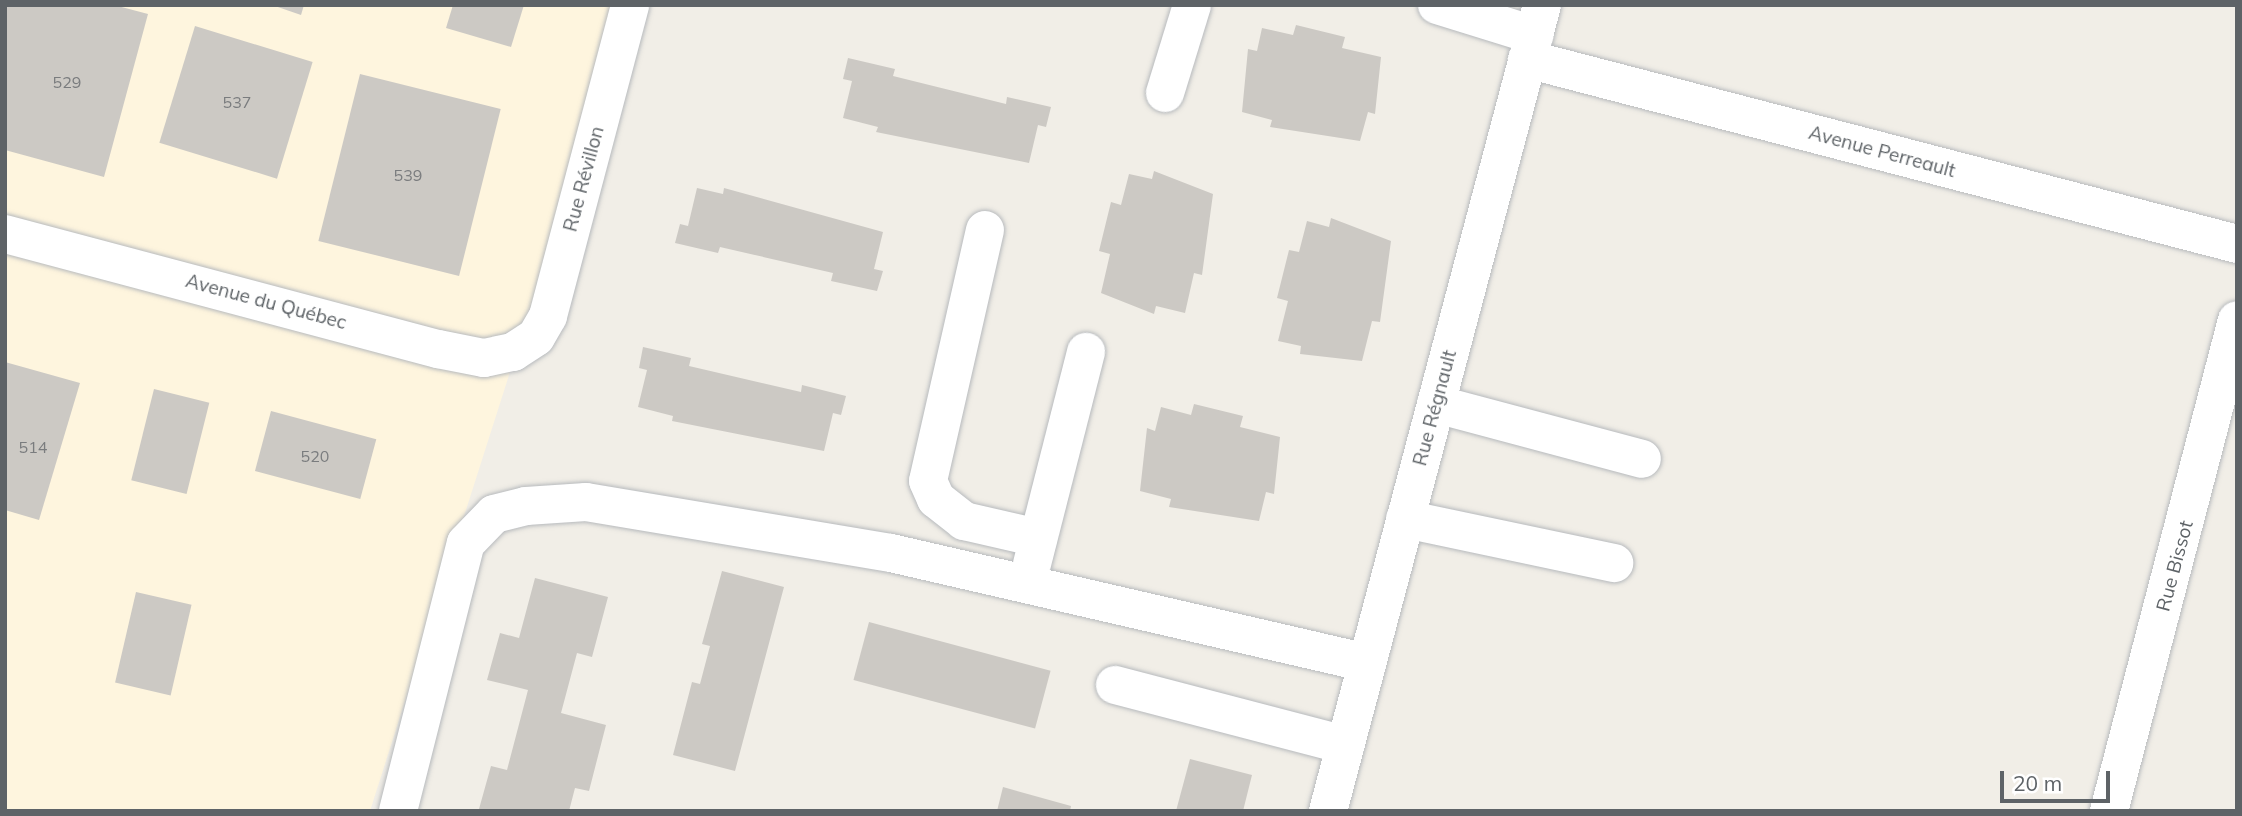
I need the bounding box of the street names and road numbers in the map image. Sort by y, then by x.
street label: Avenue Perreault [1806,121,1958,183]
street label: Rue Révillon [559,124,609,234]
street label: Avenue du Québec [183,270,349,334]
street label: Rue Régnault [1409,348,1461,468]
street label: Rue Bissot [2152,518,2198,614]

